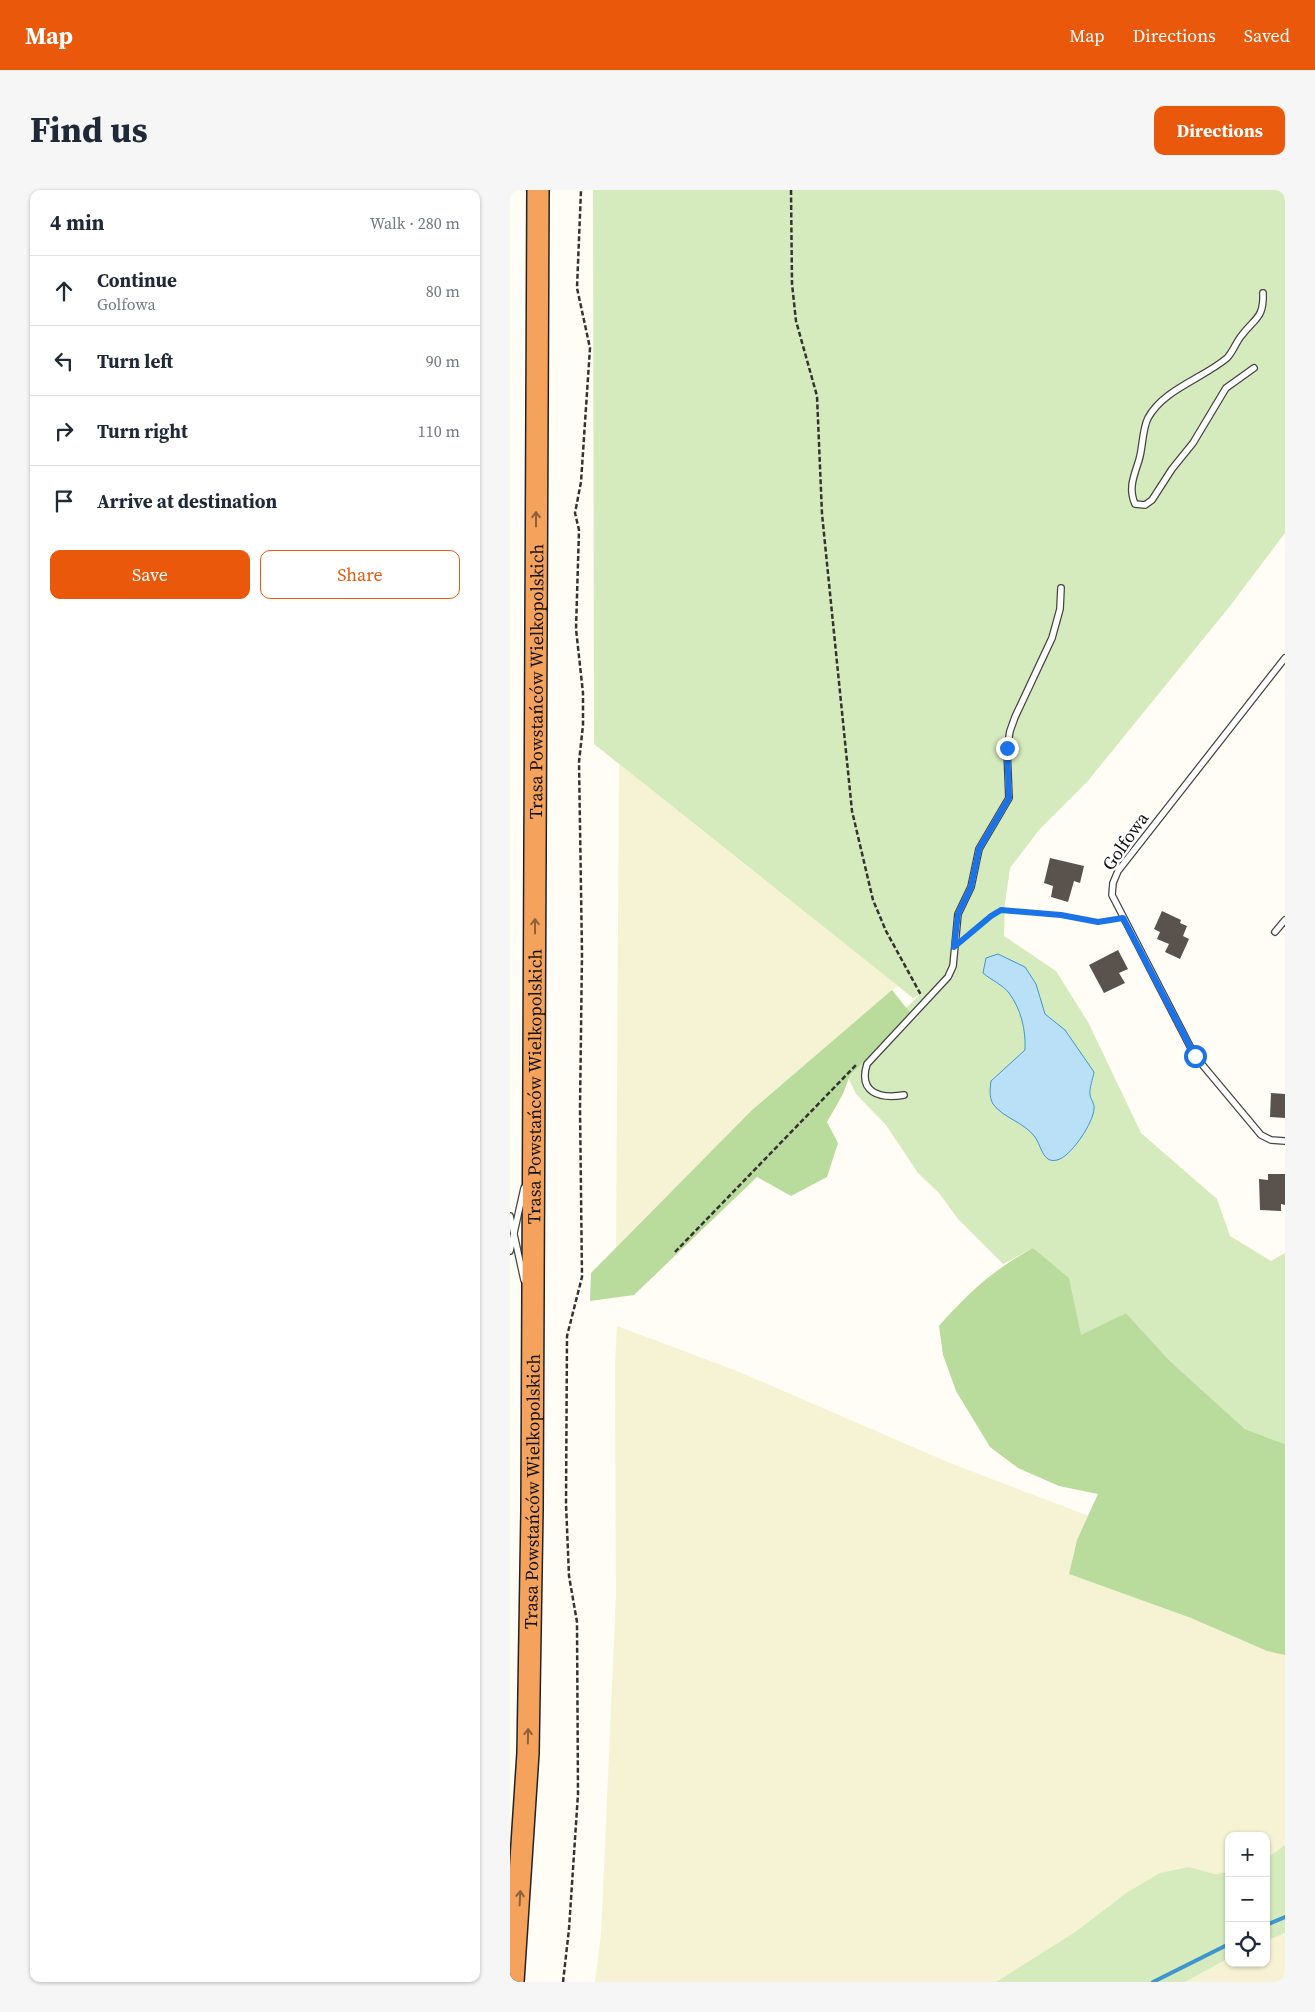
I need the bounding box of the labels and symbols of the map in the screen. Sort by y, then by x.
one-way arrow [531,511,541,528]
street label: Trasa Powstańców Wielkopolskich [523,544,549,819]
route end [996,737,1019,760]
street label: Golfowa [1096,806,1155,875]
one-way arrow [530,919,540,935]
street label: Trasa Powstańców Wielkopolskich [521,949,547,1224]
route start [1184,1045,1207,1068]
street label: Trasa Powstańców Wielkopolskich [518,1354,545,1629]
one-way arrow [523,1728,533,1744]
one-way arrow [515,1891,524,1907]

